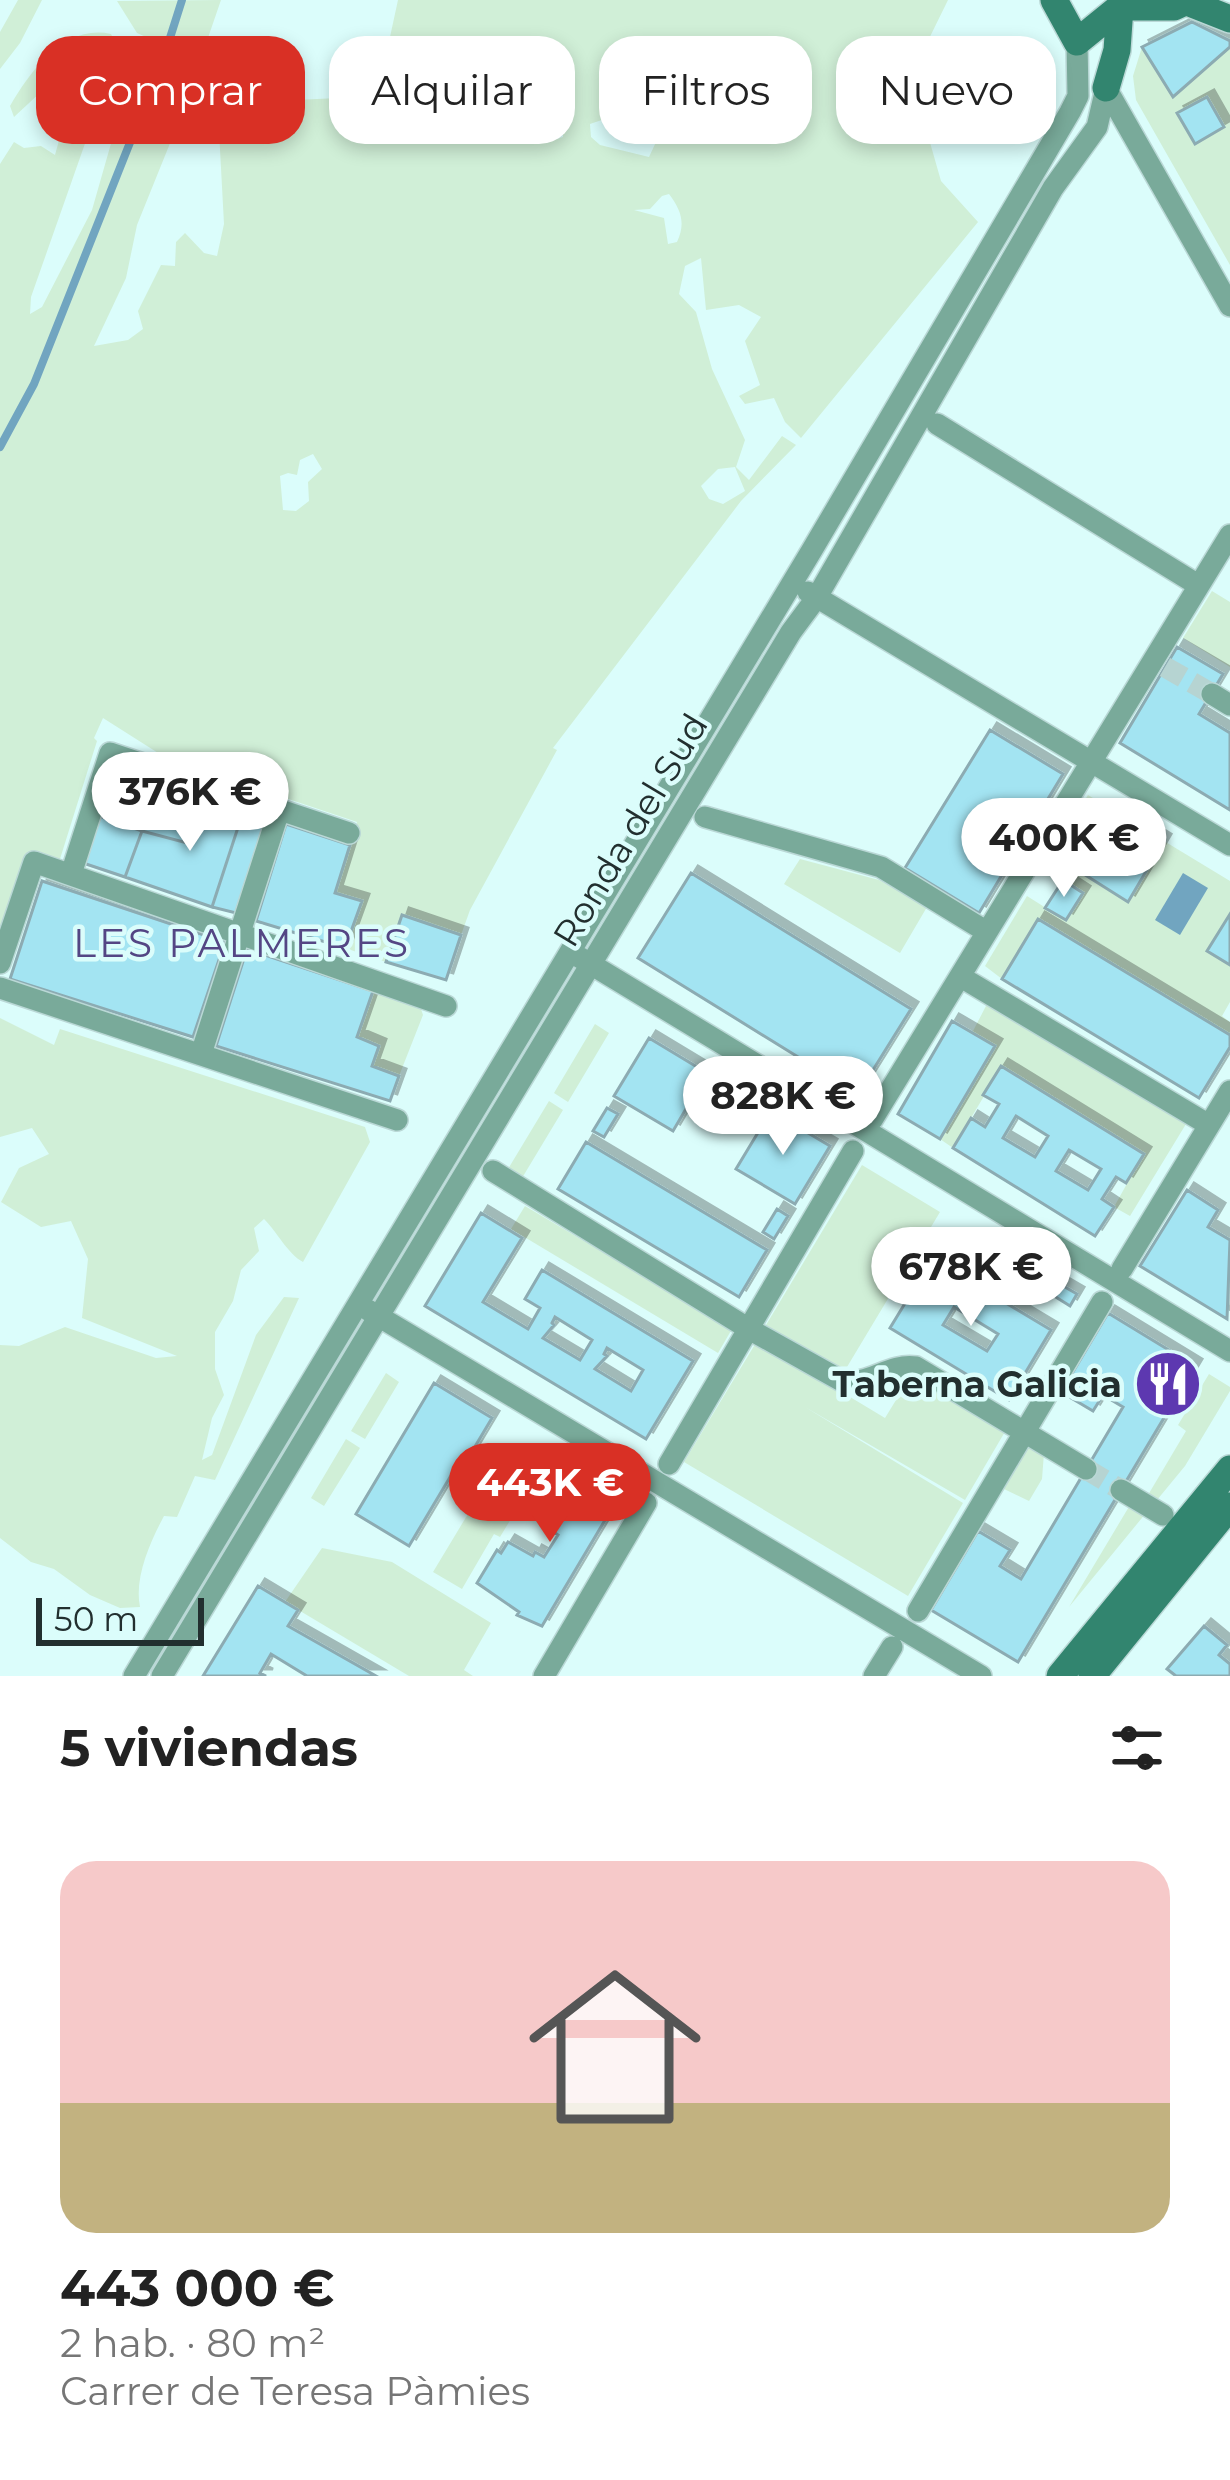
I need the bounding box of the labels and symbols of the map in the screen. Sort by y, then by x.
street label: Ronda del Sud [543,706,717,954]
pin: 376K € [92,752,288,854]
pin: 400K € [966,798,1162,900]
district label: LES PALMERES [73,919,411,967]
pin: 828K € [685,1056,881,1158]
pin: 678K € [873,1227,1069,1329]
restaurant icon: Taberna Galicia [1133,1349,1203,1419]
place label: Taberna Galicia [832,1362,1122,1406]
pin: 443K € [452,1443,648,1545]
scale bar [36,1592,204,1645]

